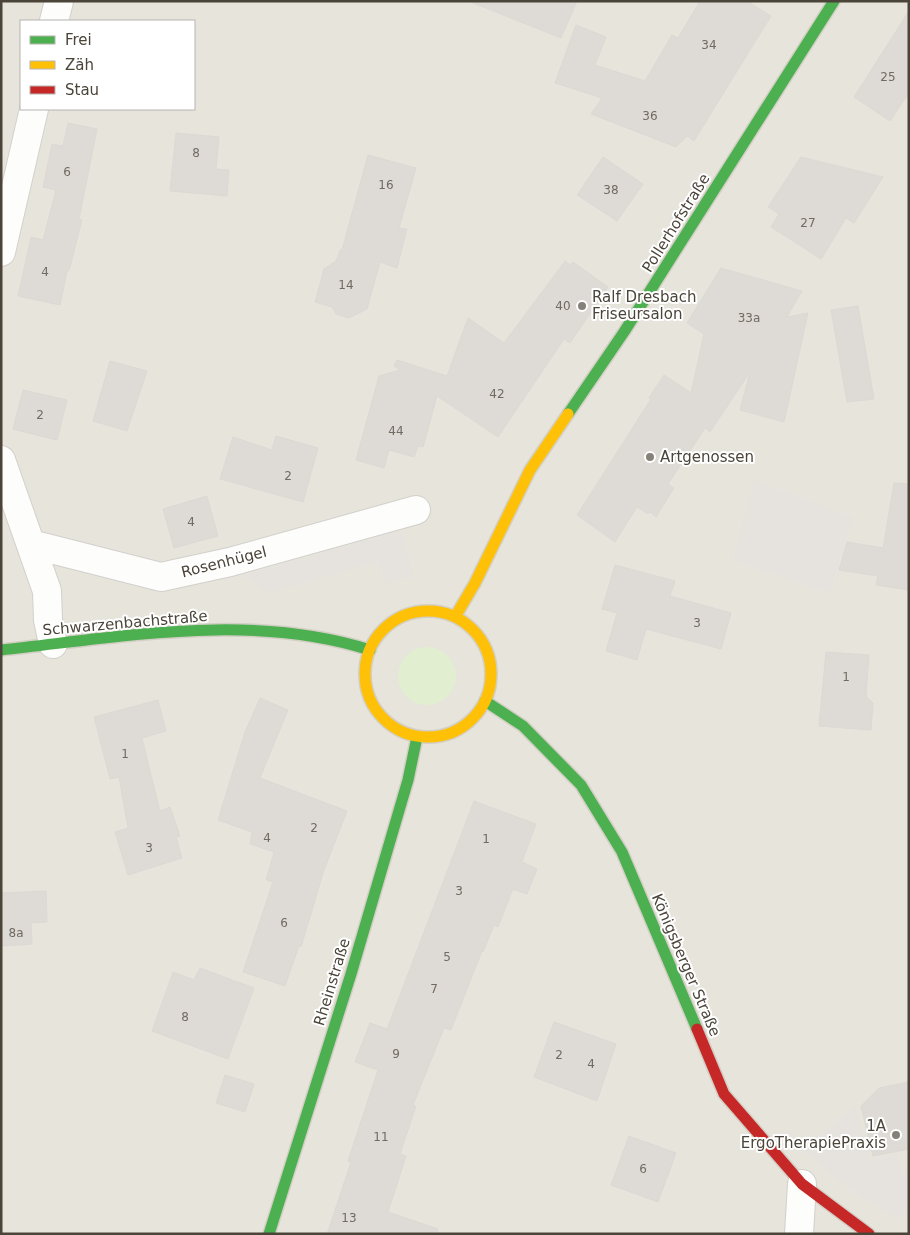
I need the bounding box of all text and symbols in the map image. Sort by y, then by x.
legend [20,20,195,110]
text: Frei [65,31,92,49]
house number: 34 [701,38,717,52]
text: Zäh [65,56,94,74]
house number: 25 [880,70,896,84]
text: Stau [65,81,99,99]
house number: 36 [642,109,658,123]
house number: 8 [192,146,200,160]
house number: 6 [63,165,71,179]
street label: Pollerhofstraße [638,170,714,276]
house number: 16 [378,178,394,192]
house number: 38 [603,183,619,197]
house number: 27 [800,216,816,230]
house number: 4 [41,265,49,279]
house number: 14 [338,278,354,292]
place label: Ralf Dresbach Friseursalon [592,288,696,323]
house number: 40 [555,299,571,313]
marker: Ralf Dresbach Friseursalon [576,300,588,312]
house number: 33a [738,311,760,325]
house number: 42 [489,387,505,401]
house number: 2 [36,408,44,422]
house number: 44 [388,424,404,438]
place label: Artgenossen [660,448,754,466]
marker: Artgenossen [644,451,656,463]
house number: 2 [284,469,292,483]
house number: 4 [187,515,195,529]
street label: Rosenhügel [179,543,269,581]
street label: Schwarzenbachstraße [42,607,208,639]
house number: 3 [693,616,701,630]
house number: 1 [842,670,850,684]
house number: 1 [121,747,129,761]
house number: 2 [310,821,318,835]
house number: 4 [263,831,271,845]
house number: 1 [482,832,490,846]
house number: 3 [145,841,153,855]
house number: 3 [455,884,463,898]
street label: Königsberger Straße [648,891,724,1039]
house number: 6 [280,916,288,930]
house number: 8a [9,926,24,940]
street label: Rheinstraße [310,936,354,1028]
house number: 5 [443,950,451,964]
house number: 7 [430,982,438,996]
house number: 8 [181,1010,189,1024]
house number: 9 [392,1047,400,1061]
house number: 2 [555,1048,563,1062]
house number: 4 [587,1057,595,1071]
place label: 1A ErgoTherapiePraxis [741,1117,887,1152]
marker: 1A ErgoTherapiePraxis [890,1129,902,1141]
house number: 11 [373,1130,389,1144]
house number: 6 [639,1162,647,1176]
house number: 13 [341,1211,357,1225]

